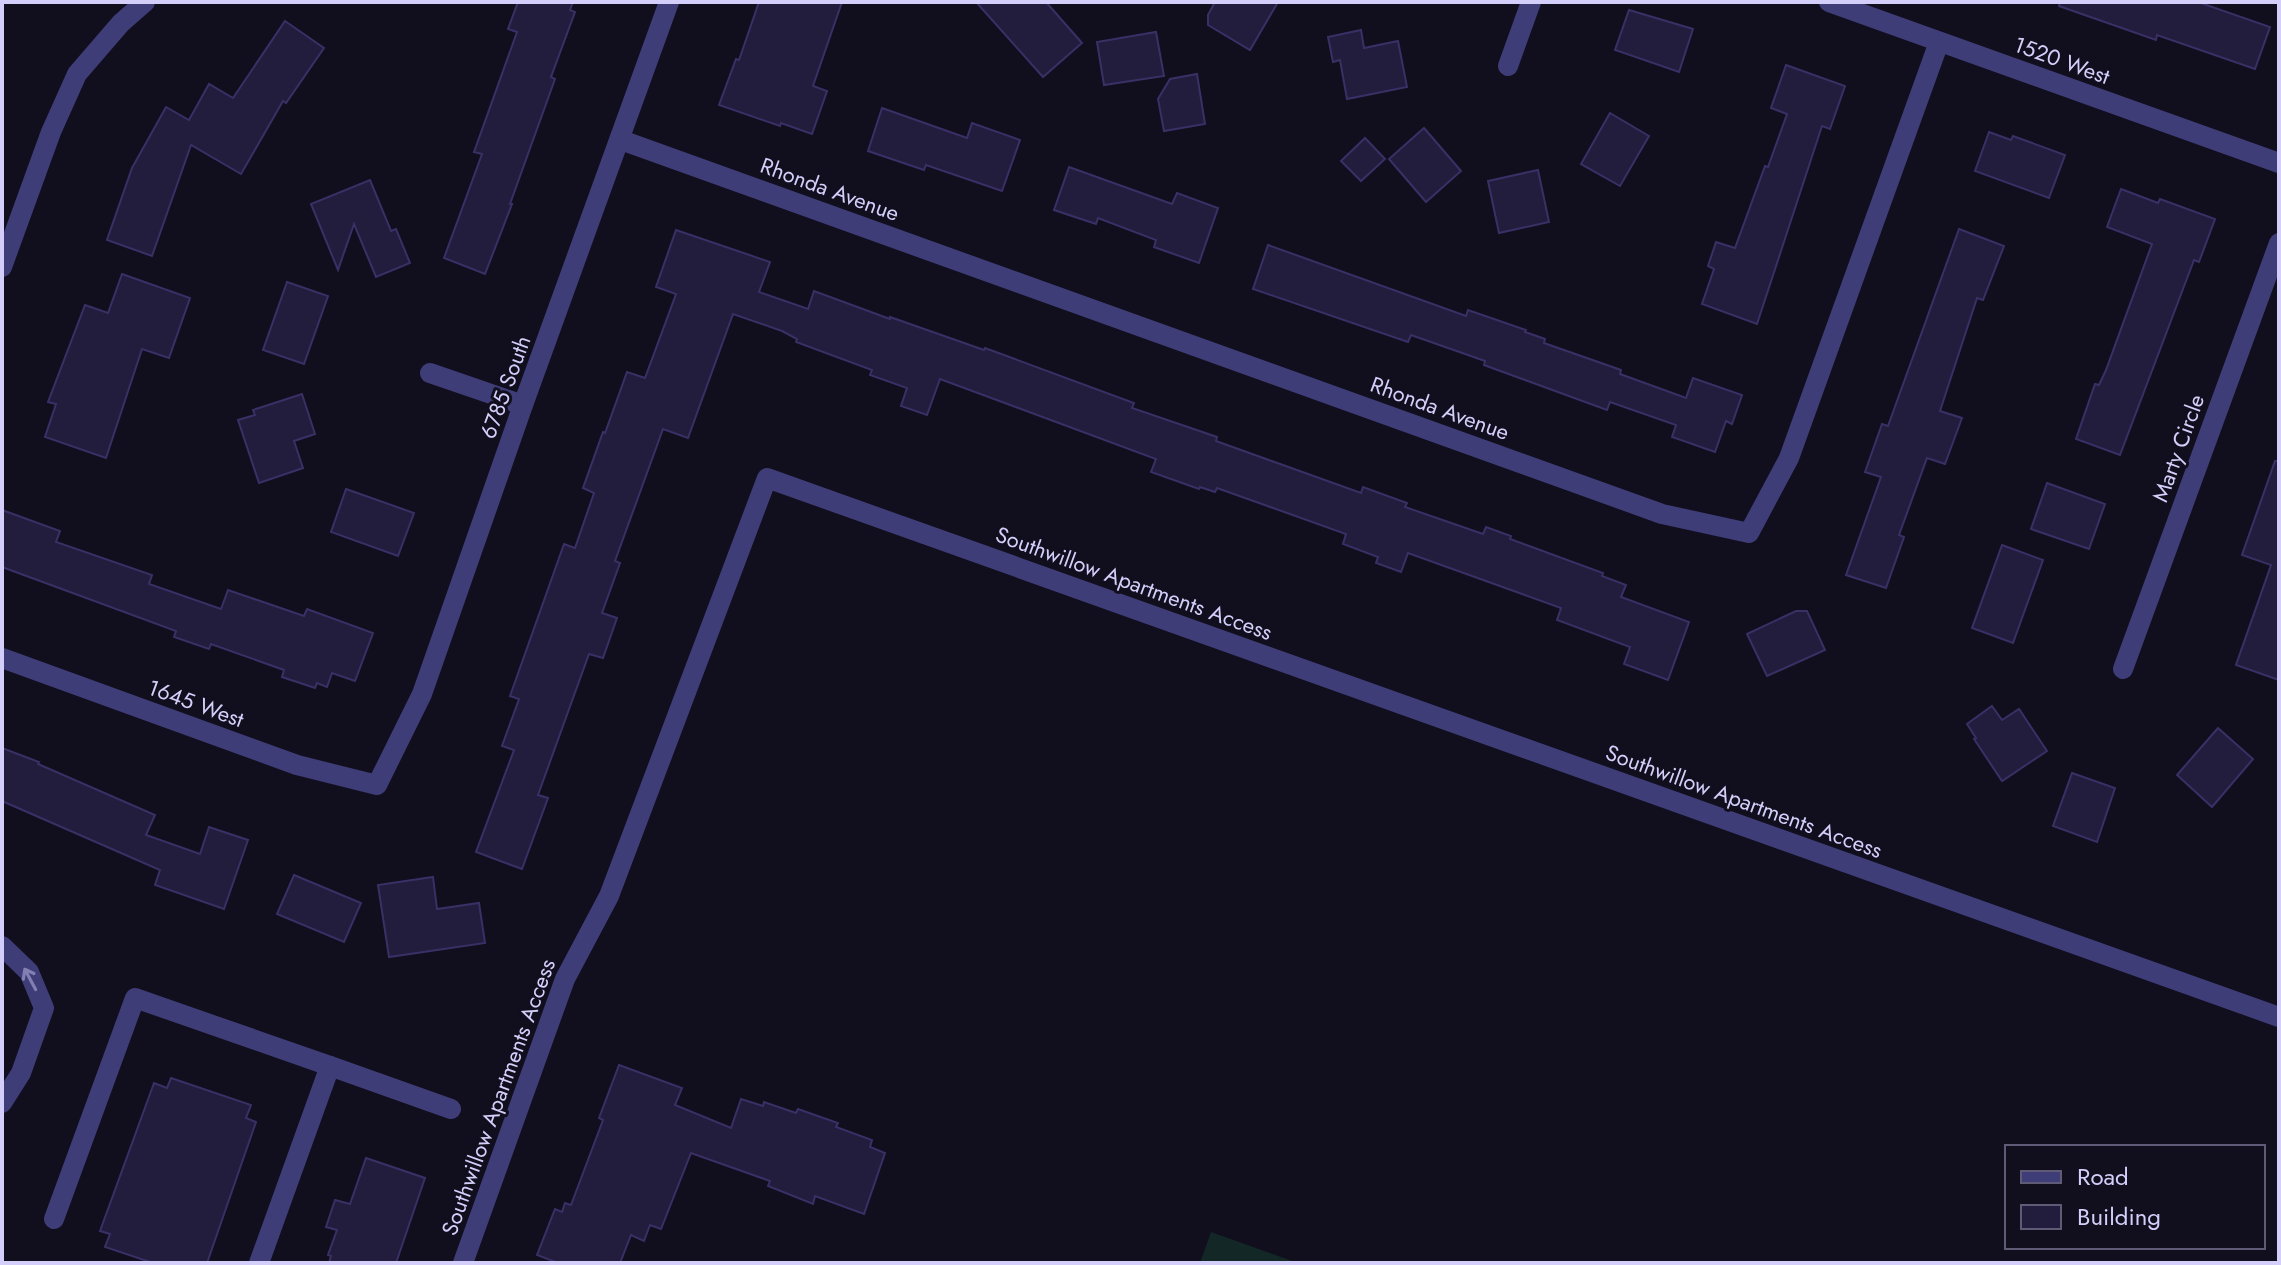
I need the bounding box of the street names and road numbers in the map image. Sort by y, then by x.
street label: 1520 West [2009,28,2115,92]
street label: Rhonda Avenue [756,149,904,229]
street label: 6785 South [472,331,538,443]
street label: Rhonda Avenue [1366,368,1514,448]
street label: Marty Circle [2144,390,2212,506]
street label: Southwillow Apartments Access [991,518,1277,648]
street label: 1645 West [144,671,249,735]
street label: Southwillow Apartments Access [1601,736,1887,866]
street label: Southwillow Apartments Access [433,954,563,1240]

